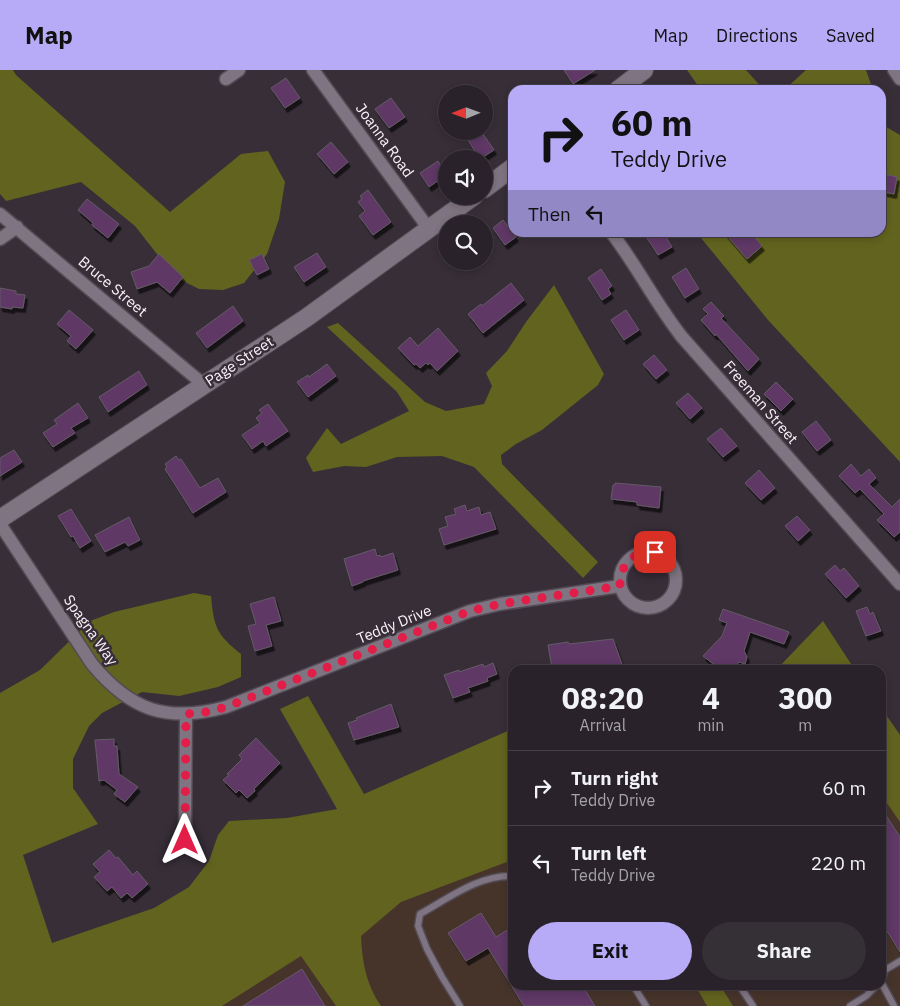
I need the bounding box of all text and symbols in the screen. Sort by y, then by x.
text: Map [25,19,73,51]
text: Map [653,24,688,47]
text: Directions [716,24,798,47]
text: Saved [826,24,875,47]
north arrow [438,85,492,140]
map controls [438,85,493,270]
street label: Joanna Road [352,99,418,181]
text: 60 m [611,100,693,146]
icon: right [528,105,593,170]
text: Teddy Drive [611,144,727,173]
button: sound [438,150,493,205]
icon: left [581,200,609,228]
text: Then [528,202,571,226]
button: search [438,215,493,270]
street label: Bruce Street [75,252,151,320]
street label: Page Street [201,332,277,390]
street label: Freeman Street [720,356,802,448]
pin [634,531,676,573]
icon: arrive [641,538,669,566]
street label: Spagna Way [60,591,123,669]
street label: Teddy Drive [354,600,434,648]
text: 08:20 [562,678,644,717]
text: 4 [702,678,720,717]
text: 300 [778,678,832,717]
text: Arrival [579,715,626,735]
text: min [697,715,724,735]
text: m [798,715,812,735]
text: Turn right [571,766,658,790]
icon: right [528,774,556,802]
text: 60 m [822,776,866,800]
text: Teddy Drive [571,790,655,810]
position arrow [158,813,210,865]
text: Turn left [571,841,647,865]
icon: left [528,849,556,877]
text: 220 m [811,851,866,875]
text: Teddy Drive [571,865,655,885]
button: Exit [528,922,692,980]
button: Share [702,922,866,980]

